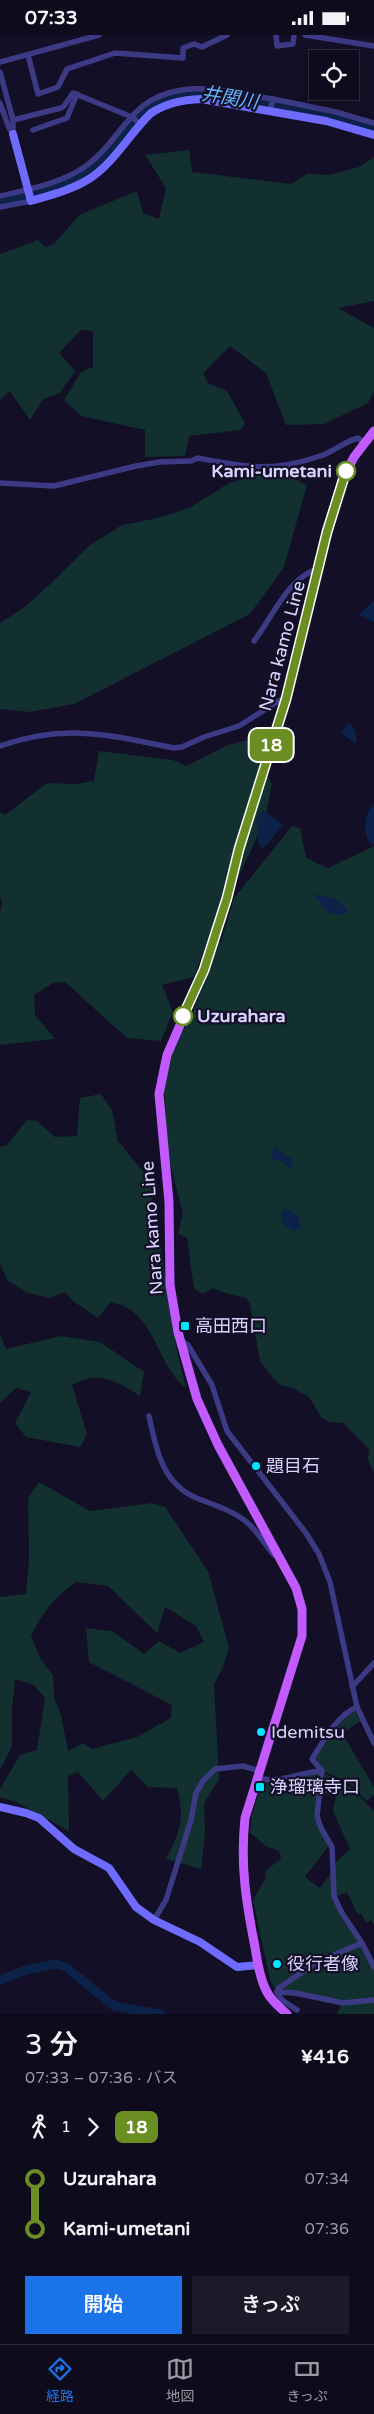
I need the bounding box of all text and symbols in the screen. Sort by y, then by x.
text: 07:33 [25,7,78,29]
map controls [309,50,359,100]
button: locate [309,50,359,100]
water label: 井関川 [200,83,262,114]
place label: Kami-umetani [211,460,332,482]
marker: Kami-umetani [336,461,356,481]
street label: Nara kamo Line [254,578,310,714]
line badge: 18 [248,729,294,761]
text: 18 [260,734,282,756]
place label: Uzurahara [197,1005,286,1027]
marker: Uzurahara [173,1006,193,1026]
street label: Nara kamo Line [136,1160,168,1296]
place label: 高田西口 [195,1315,267,1337]
marker: 高田西口 [179,1320,191,1332]
place label: 題目石 [266,1455,320,1477]
marker: 題目石 [250,1460,262,1472]
place label: Idemitsu [271,1721,345,1743]
marker: Idemitsu [255,1726,267,1738]
place label: 浄瑠璃寺口 [270,1776,360,1798]
marker: 浄瑠璃寺口 [254,1781,266,1793]
place label: 役行者像 [287,1953,359,1975]
marker: 役行者像 [271,1958,283,1970]
text: 3 分 [25,2028,78,2062]
text: ¥416 [301,2046,349,2068]
text: 07:33 – 07:36 · バス [25,2068,177,2088]
icon: walk [25,2113,53,2141]
icon: forward [79,2113,107,2141]
text: 18 [125,2116,148,2138]
text: 1 [61,2117,71,2137]
text: Uzurahara [63,2168,157,2190]
text: 07:34 [305,2169,349,2189]
text: Kami-umetani [63,2218,190,2240]
text: 07:36 [305,2219,349,2239]
button: 開始 [25,2276,182,2334]
button: きっぷ [192,2276,349,2334]
tab: 経路 [46,2355,74,2405]
tab: 地図 [166,2355,194,2405]
tab: きっぷ [286,2355,328,2405]

